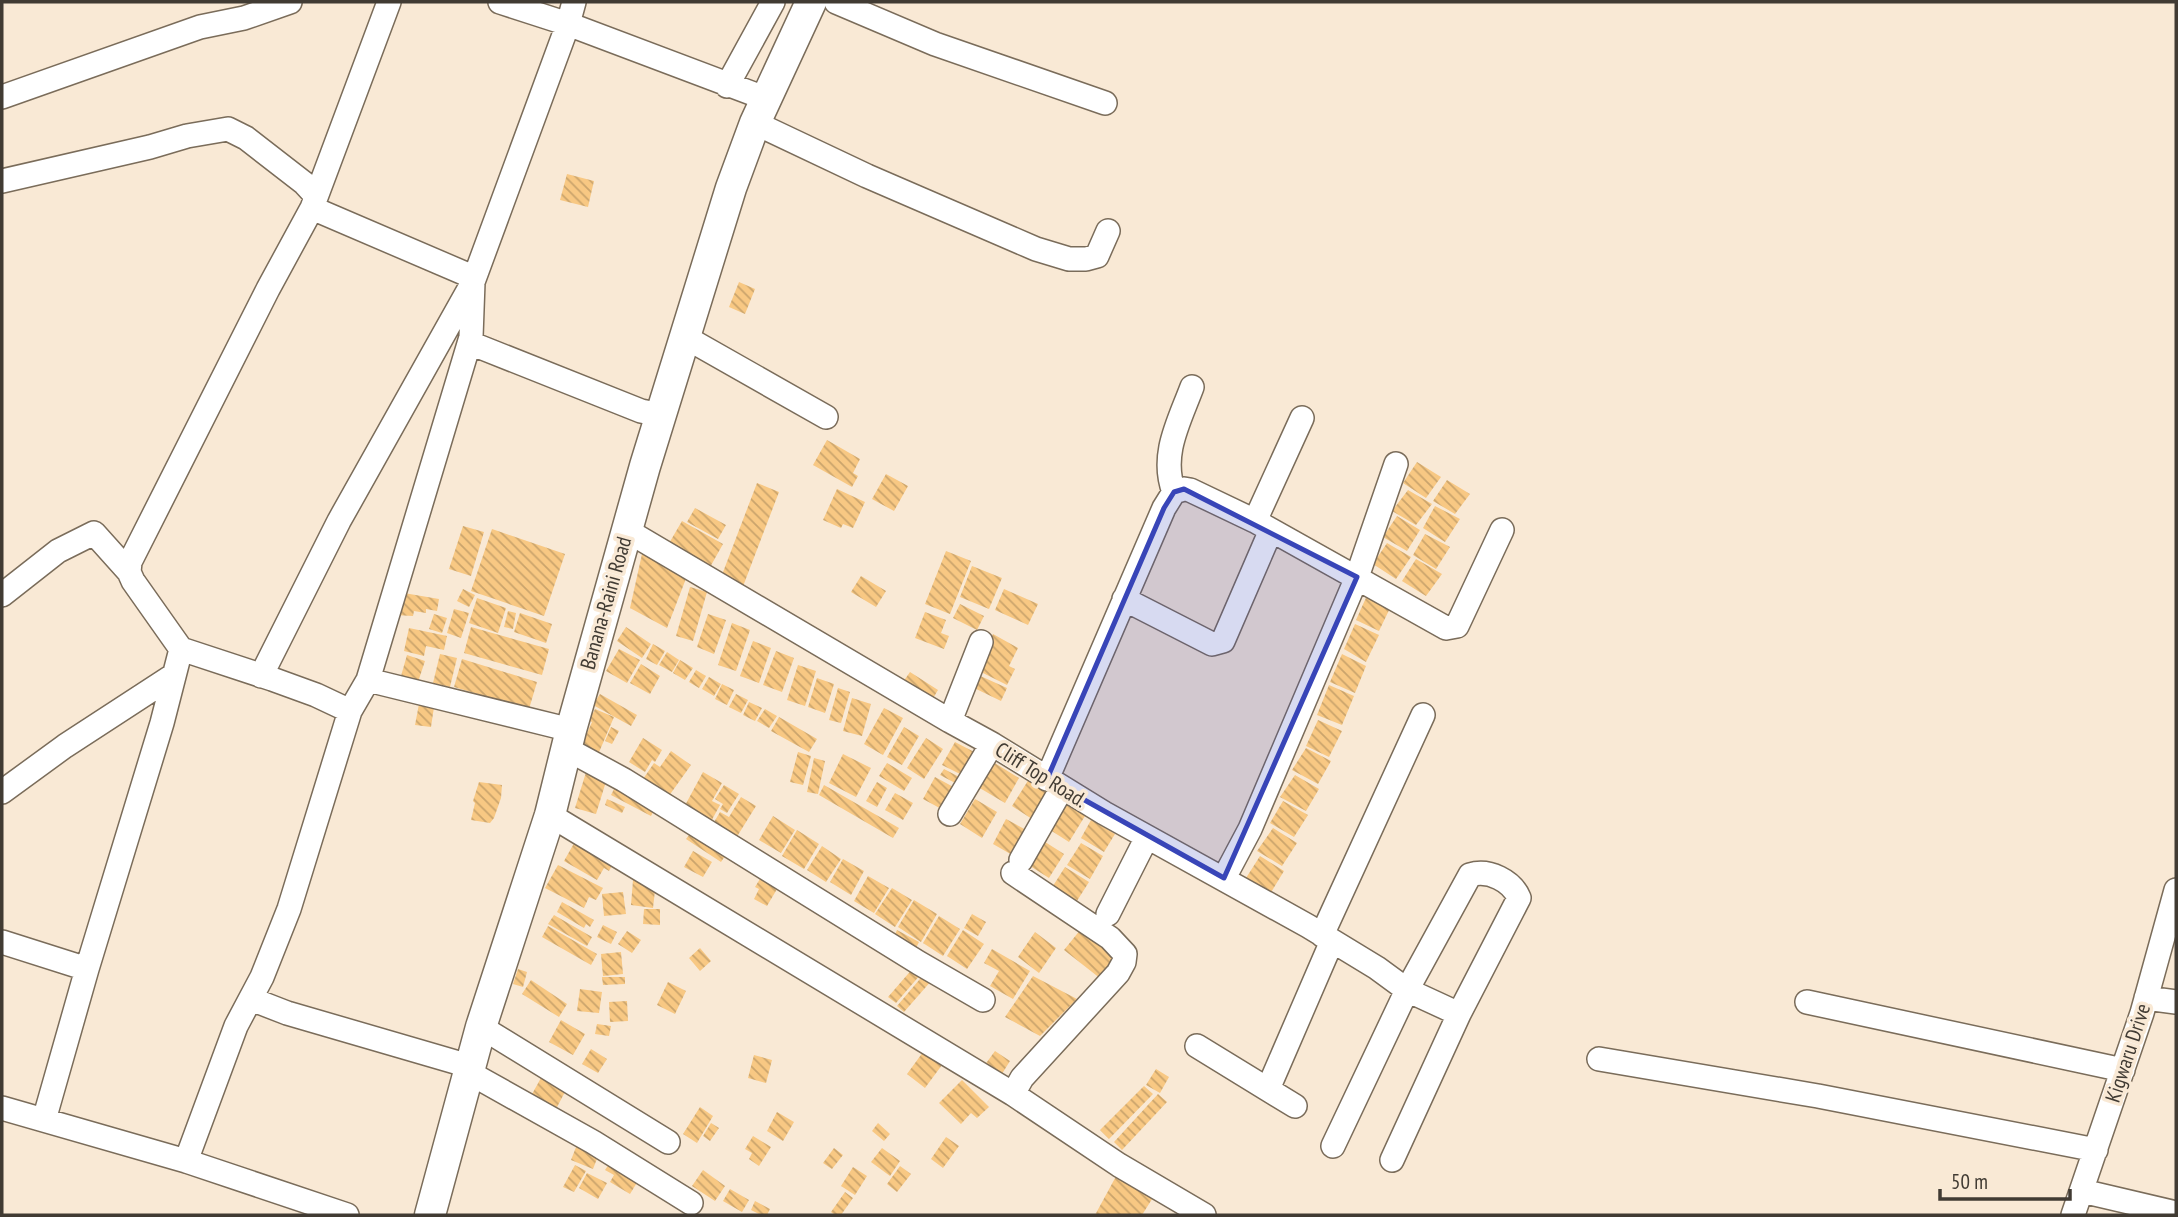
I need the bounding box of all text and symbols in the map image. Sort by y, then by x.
street label: Banana-Raini Road [574,533,637,672]
street label: Cliff Top Road. [990,736,1092,813]
street label: Kigwaru Drive [2099,1000,2156,1106]
scale bar [1940,1158,2070,1202]
text: 50 m [1951,1168,1988,1195]

